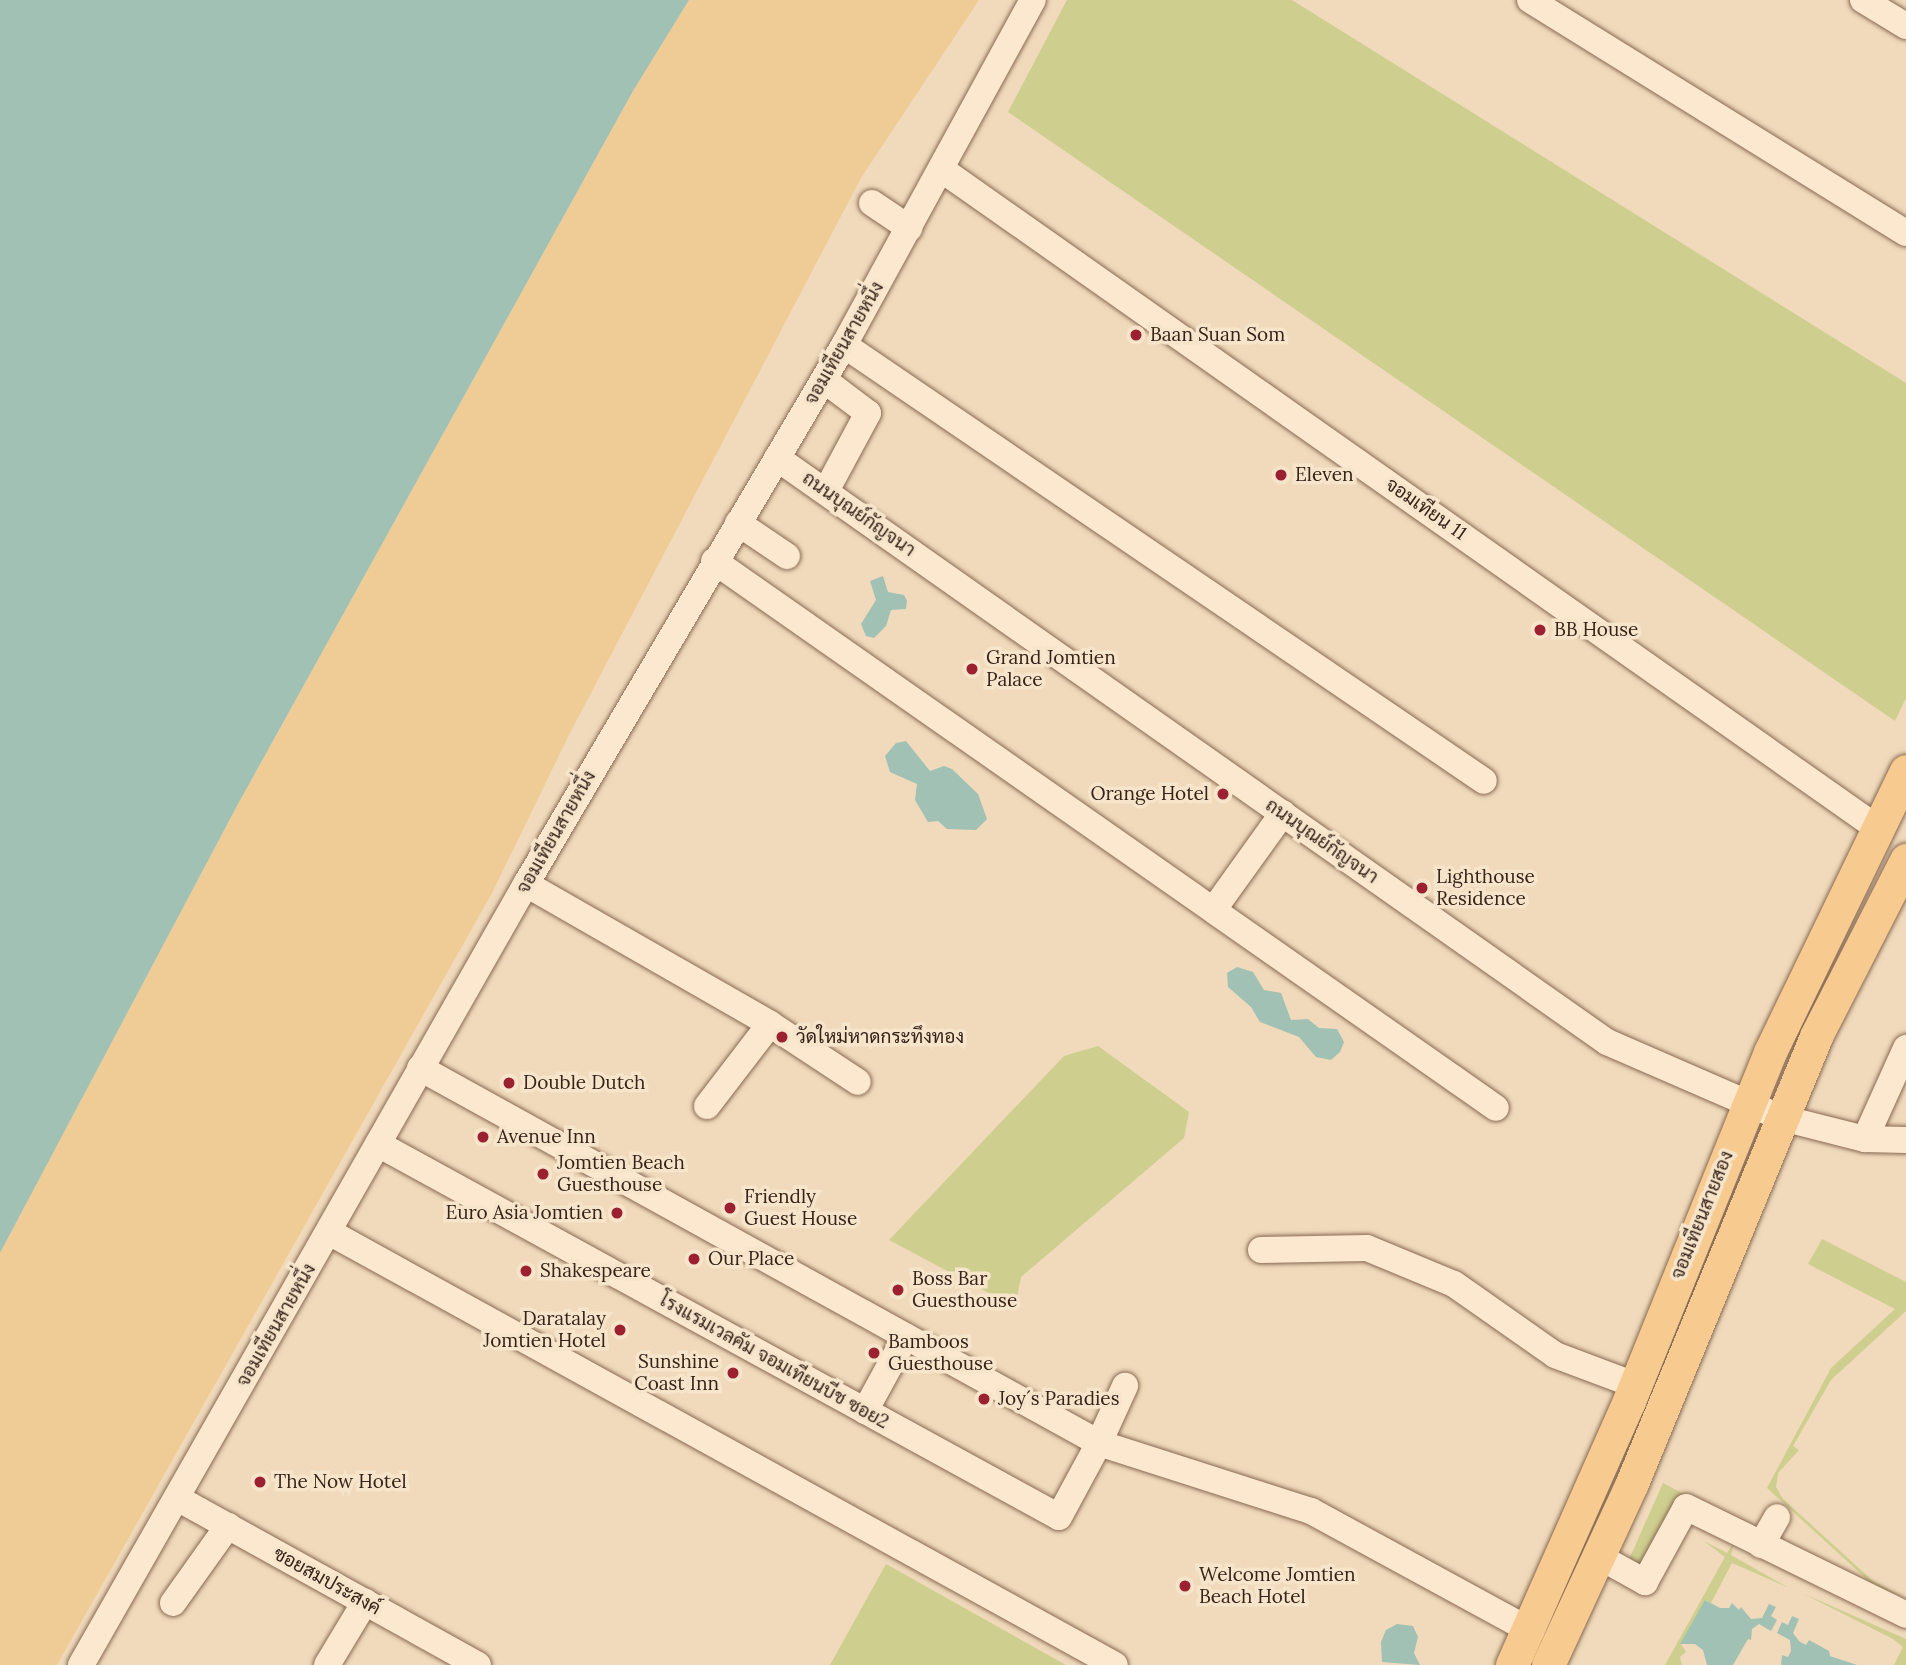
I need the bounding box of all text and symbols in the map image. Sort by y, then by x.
street label: จอมเทียนสายหนึ่ง [799,277,889,409]
place label: Baan Suan Som [1150,324,1285,346]
marker: Baan Suan Som [1128,327,1144,343]
place label: Eleven [1295,464,1354,486]
street label: ถนนบุณย์กัญจนา [798,467,920,561]
marker: Eleven [1273,467,1289,483]
street label: จอมเทียน 11 [1381,473,1471,545]
place label: BB House [1554,619,1638,641]
marker: BB House [1532,622,1548,638]
place label: Grand Jomtien Palace [986,647,1116,691]
marker: Grand Jomtien Palace [964,661,980,677]
street label: จอมเทียนสายหนึ่ง [511,766,601,898]
place label: Orange Hotel [1090,783,1209,805]
marker: Orange Hotel [1215,786,1231,802]
street label: ถนนบุณย์กัญจนา [1261,794,1383,888]
place label: Lighthouse Residence [1436,866,1535,910]
marker: Lighthouse Residence [1414,880,1430,896]
place label: วัดใหม่หาดกระทึงทอง [796,1026,964,1048]
marker: วัดใหม่หาดกระทึงทอง [774,1029,790,1045]
place label: Double Dutch [523,1072,645,1094]
marker: Double Dutch [501,1075,517,1091]
place label: Avenue Inn [497,1126,596,1148]
marker: Avenue Inn [475,1129,491,1145]
street label: จอมเทียนสายสอง [1666,1147,1738,1283]
place label: Jomtien Beach Guesthouse [557,1152,685,1196]
marker: Jomtien Beach Guesthouse [535,1166,551,1182]
place label: Friendly Guest House [744,1186,857,1230]
marker: Friendly Guest House [722,1200,738,1216]
place label: Euro Asia Jomtien [446,1202,603,1224]
marker: Euro Asia Jomtien [609,1205,625,1221]
place label: Our Place [708,1248,794,1270]
marker: Our Place [686,1251,702,1267]
street label: จอมเทียนสายหนึ่ง [231,1259,321,1391]
place label: Shakespeare [540,1260,651,1282]
marker: Shakespeare [518,1263,534,1279]
place label: Boss Bar Guesthouse [912,1268,1017,1312]
marker: Boss Bar Guesthouse [890,1282,906,1298]
street label: โรงแรมเวลคัม จอมเทียนบีช ซอย2 [655,1288,893,1434]
place label: Daratalay Jomtien Hotel [483,1308,606,1352]
marker: Daratalay Jomtien Hotel [612,1322,628,1338]
place label: Bamboos Guesthouse [888,1331,993,1375]
marker: Bamboos Guesthouse [866,1345,882,1361]
place label: Sunshine Coast Inn [634,1351,719,1395]
marker: Sunshine Coast Inn [725,1365,741,1381]
place label: Joy´s Paradies [998,1388,1119,1410]
marker: Joy´s Paradies [976,1391,992,1407]
place label: The Now Hotel [274,1471,407,1493]
marker: The Now Hotel [252,1474,268,1490]
street label: ซอยสมประสงค์ [269,1542,385,1620]
place label: Welcome Jomtien Beach Hotel [1199,1564,1355,1608]
marker: Welcome Jomtien Beach Hotel [1177,1578,1193,1594]

